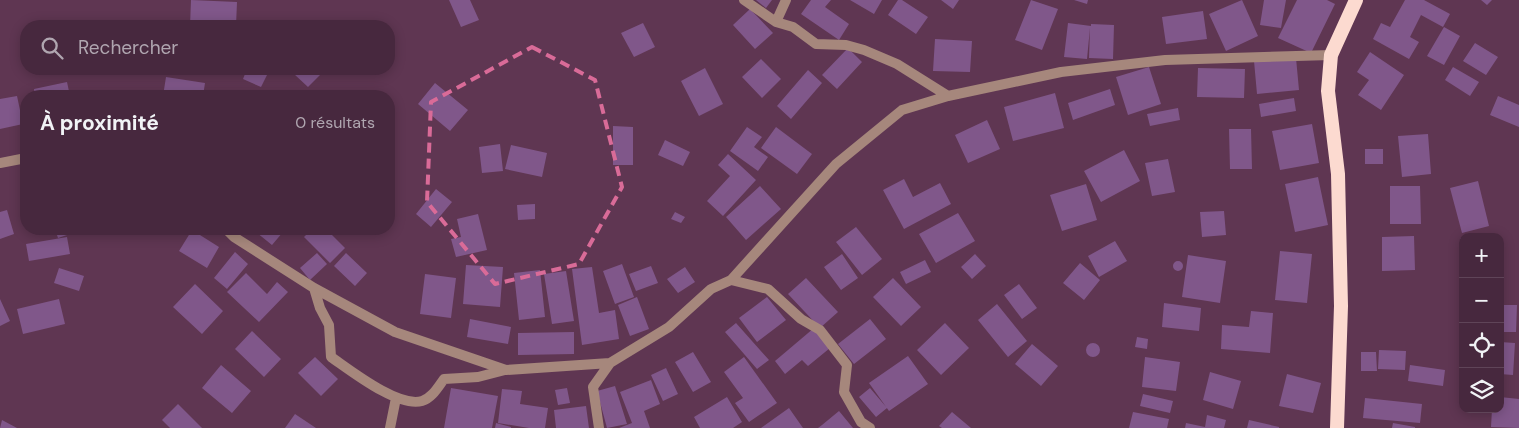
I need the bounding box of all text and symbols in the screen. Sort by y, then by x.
search box [20,20,395,75]
icon: search [38,34,66,62]
text: Rechercher [78,35,178,60]
text: À proximité [40,109,159,137]
text: 0 résultats [295,112,375,133]
map controls [1459,233,1504,413]
button: + [1459,233,1504,278]
button: − [1459,278,1504,323]
button: locate [1459,323,1504,368]
button: layers [1459,368,1504,413]

